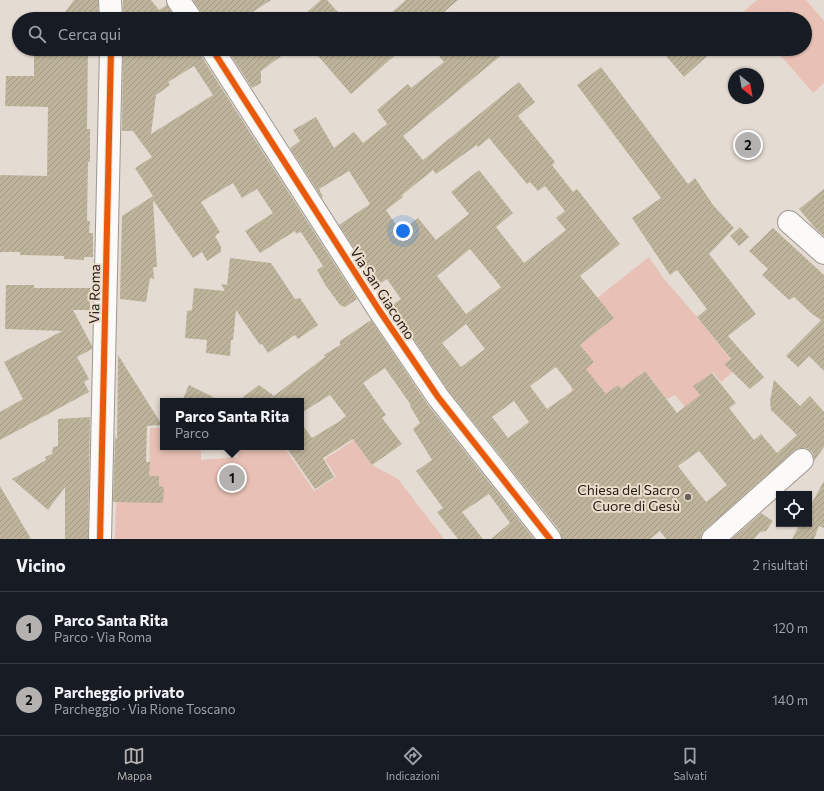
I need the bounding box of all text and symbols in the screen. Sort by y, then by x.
search box [12,12,812,56]
icon: search [26,23,48,45]
text: Cerca qui [58,25,121,43]
north arrow [728,68,764,104]
pin: 2 [735,130,761,160]
your location [393,221,413,241]
street label: Via San Giacomo [347,244,419,342]
street label: Via Roma [85,264,103,324]
popup [160,398,304,450]
text: Parco Santa Rita [175,407,289,425]
text: Parco [175,425,209,441]
pin: 1 [219,463,245,493]
place label: Chiesa del Sacro Cuore di Gesù [577,481,680,514]
map controls [776,491,812,527]
button: locate [776,491,812,527]
marker: Chiesa del Sacro Cuore di Gesù [683,492,693,502]
text: Vicino [16,555,66,576]
text: 2 risultati [752,557,808,573]
text: Parco Santa Rita [54,611,168,629]
text: 1 [26,620,32,636]
text: 120 m [773,620,808,636]
text: Parco · Via Roma [54,629,152,645]
text: Parcheggio privato [54,683,184,701]
text: 2 [25,692,33,708]
text: 140 m [772,692,808,708]
text: Parcheggio · Via Rione Toscano [54,701,235,717]
tab: Mappa [117,745,152,782]
tab: Indicazioni [386,745,440,782]
tab: Salvati [673,745,707,782]

